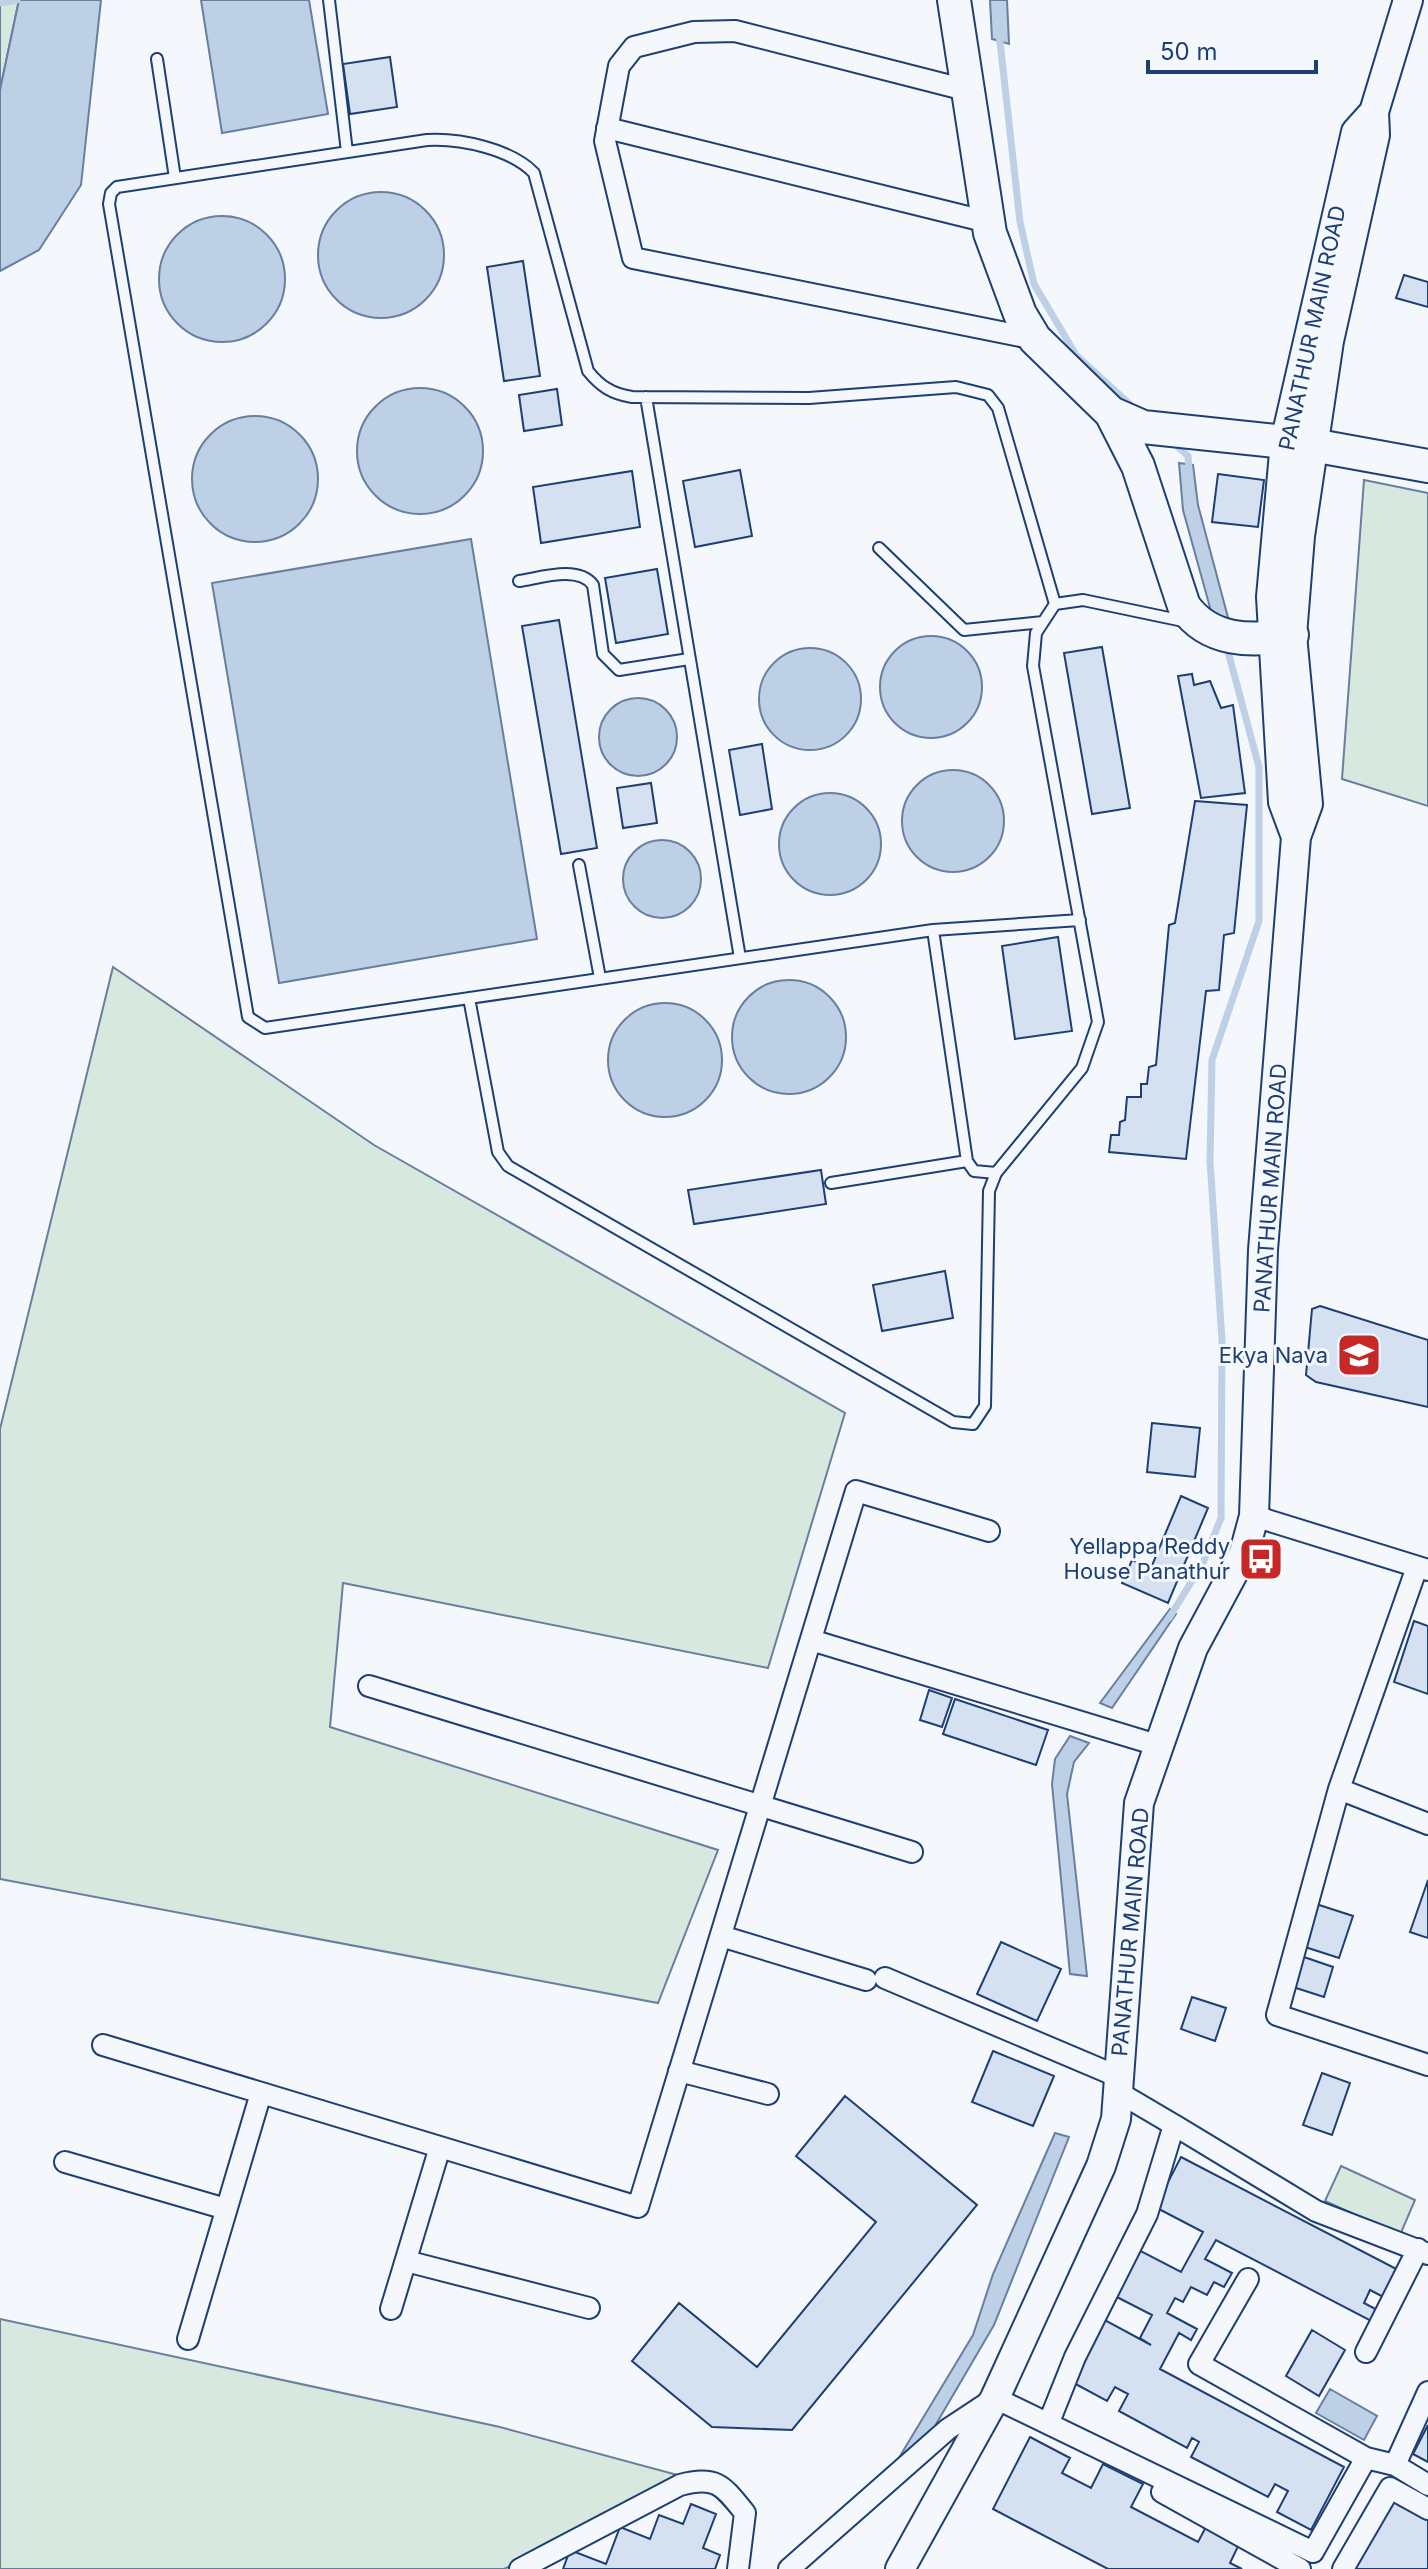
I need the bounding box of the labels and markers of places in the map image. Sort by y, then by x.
school or university icon: Ekya Nava [1335,1331,1383,1379]
place label: Ekya Nava [1219,1342,1328,1368]
place label: Yellappa Reddy House Panathur [1064,1533,1230,1584]
bus stop icon: Yellappa Reddy House Panathur [1237,1535,1285,1583]

